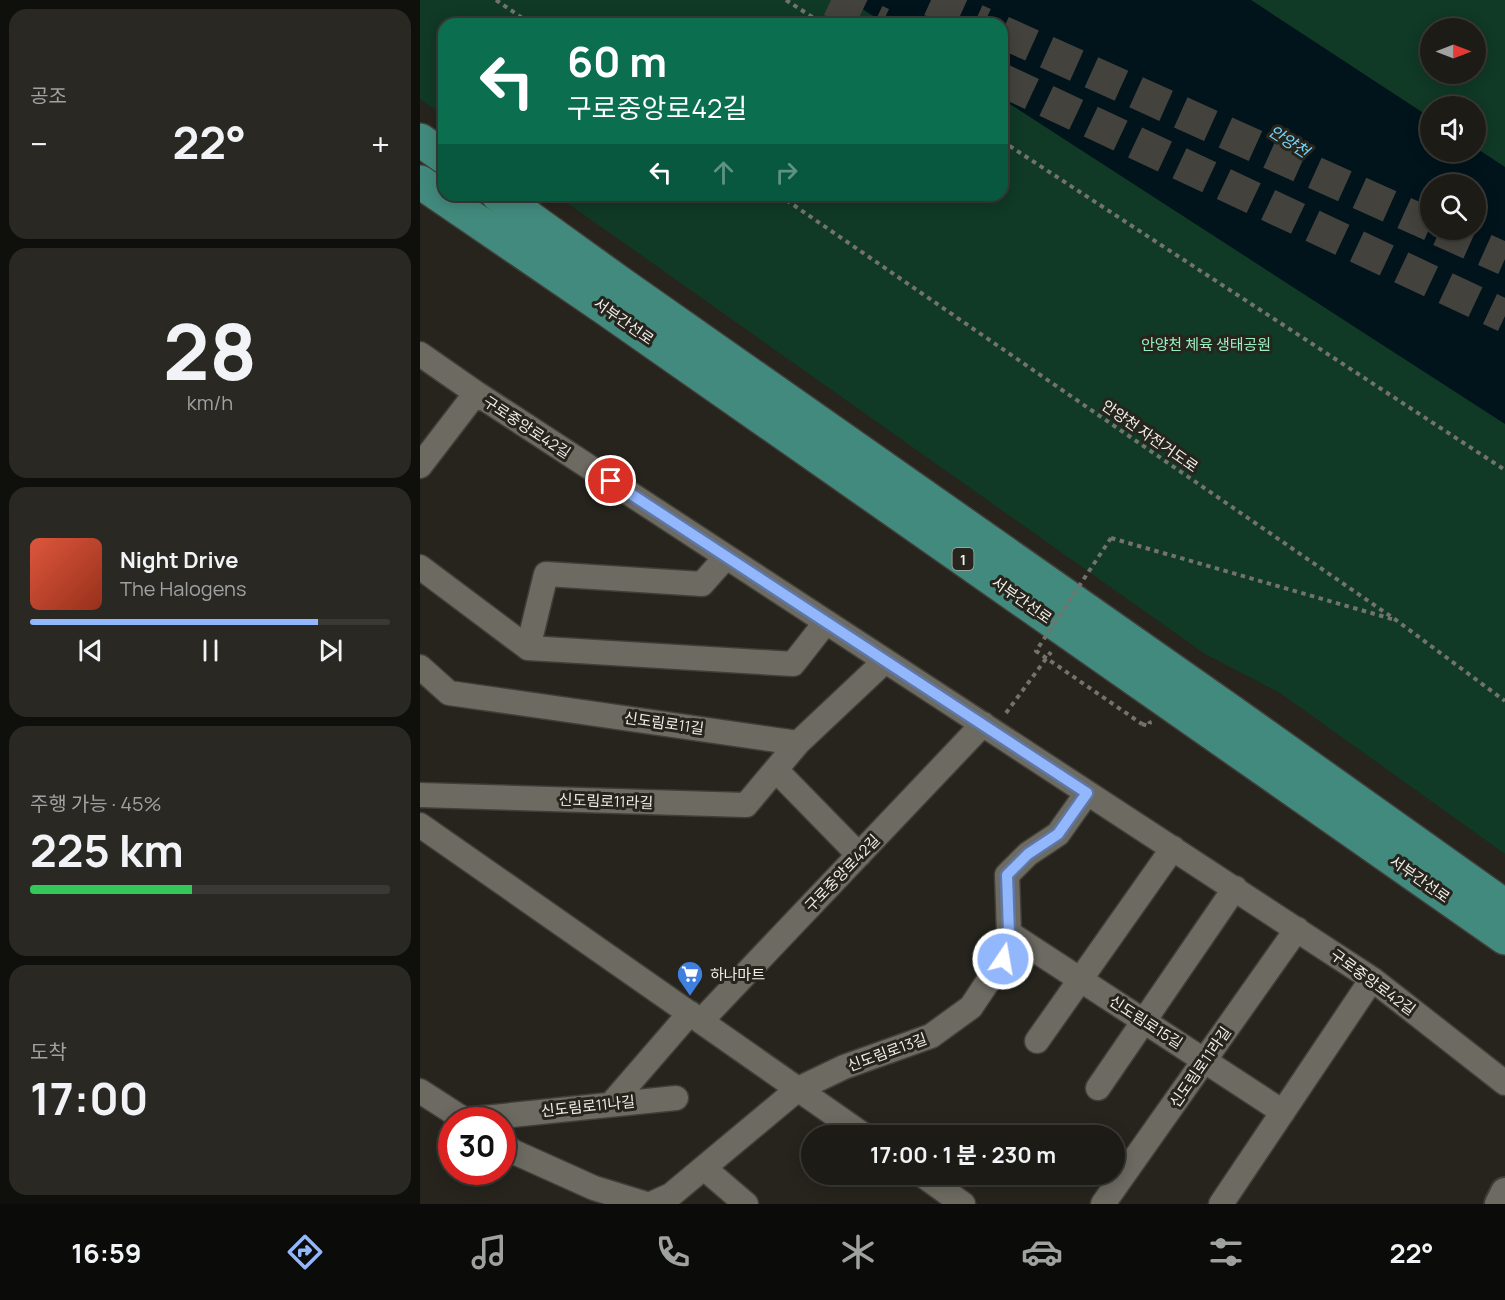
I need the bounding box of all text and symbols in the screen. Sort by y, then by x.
north arrow [1420,18,1486,84]
map controls [1420,18,1486,240]
text: 60 m [567,32,667,90]
icon: left [468,42,546,120]
text: 공조 [30,82,67,109]
text: 구로중앙로42길 [567,89,747,126]
button: sound [1420,96,1486,162]
text: 22° [172,111,246,173]
water label: 안양천 [1264,120,1315,163]
text: − [30,121,48,166]
text: + [371,121,390,166]
icon: left [644,156,677,189]
icon: ahead [707,156,740,189]
icon: right [770,156,803,189]
button: search [1420,174,1486,240]
street label: 서부간선로 [590,293,658,349]
text: 28 [163,297,257,403]
park label: 안양천 체육 생태공원 [1141,334,1271,355]
text: km/h [187,389,233,416]
street label: 구로중앙로42길 [479,391,575,463]
street label: 안양천 자전거도로 [1098,395,1202,477]
pin [585,455,636,506]
icon: arrive [594,464,627,497]
text: Night Drive [120,545,239,575]
road number: 1 [952,548,974,570]
street label: 서부간선로 [988,572,1056,628]
text: The Halogens [120,575,246,602]
icon: previous [74,634,107,667]
icon: pause [194,634,227,667]
icon: next [314,634,347,667]
street label: 신도림로11길 [623,707,705,739]
street label: 신도림로11라길 [558,789,654,813]
text: 주행 가능 · 45% [30,790,162,817]
text: 225 km [30,819,184,881]
street label: 구로중앙로42길 [800,830,884,916]
street label: 서부간선로 [1386,851,1454,907]
position arrow [971,927,1035,991]
street label: 구로중앙로42길 [1326,944,1420,1020]
supermarket icon: 하나마트 [675,959,705,997]
place label: 하나마트 [710,964,765,985]
street label: 신도림로15길 [1105,990,1187,1054]
street label: 신도림로11라길 [1164,1022,1236,1112]
street label: 신도림로13길 [844,1028,930,1076]
text: 도착 [30,1038,67,1065]
text: 17:00 [30,1067,148,1129]
street label: 신도림로11나길 [540,1091,636,1121]
speed limit sign: 30 [438,1107,516,1185]
text: 17:00 · 1 분 · 230 m [870,1140,1056,1170]
icon: directions [284,1231,326,1273]
icon: music [468,1231,510,1273]
icon: phone [652,1231,694,1273]
icon: climate [837,1231,879,1273]
icon: car [1021,1231,1063,1273]
icon: filters [1205,1231,1247,1273]
text: 16:59 [71,1234,142,1271]
text: 22° [1389,1234,1434,1271]

